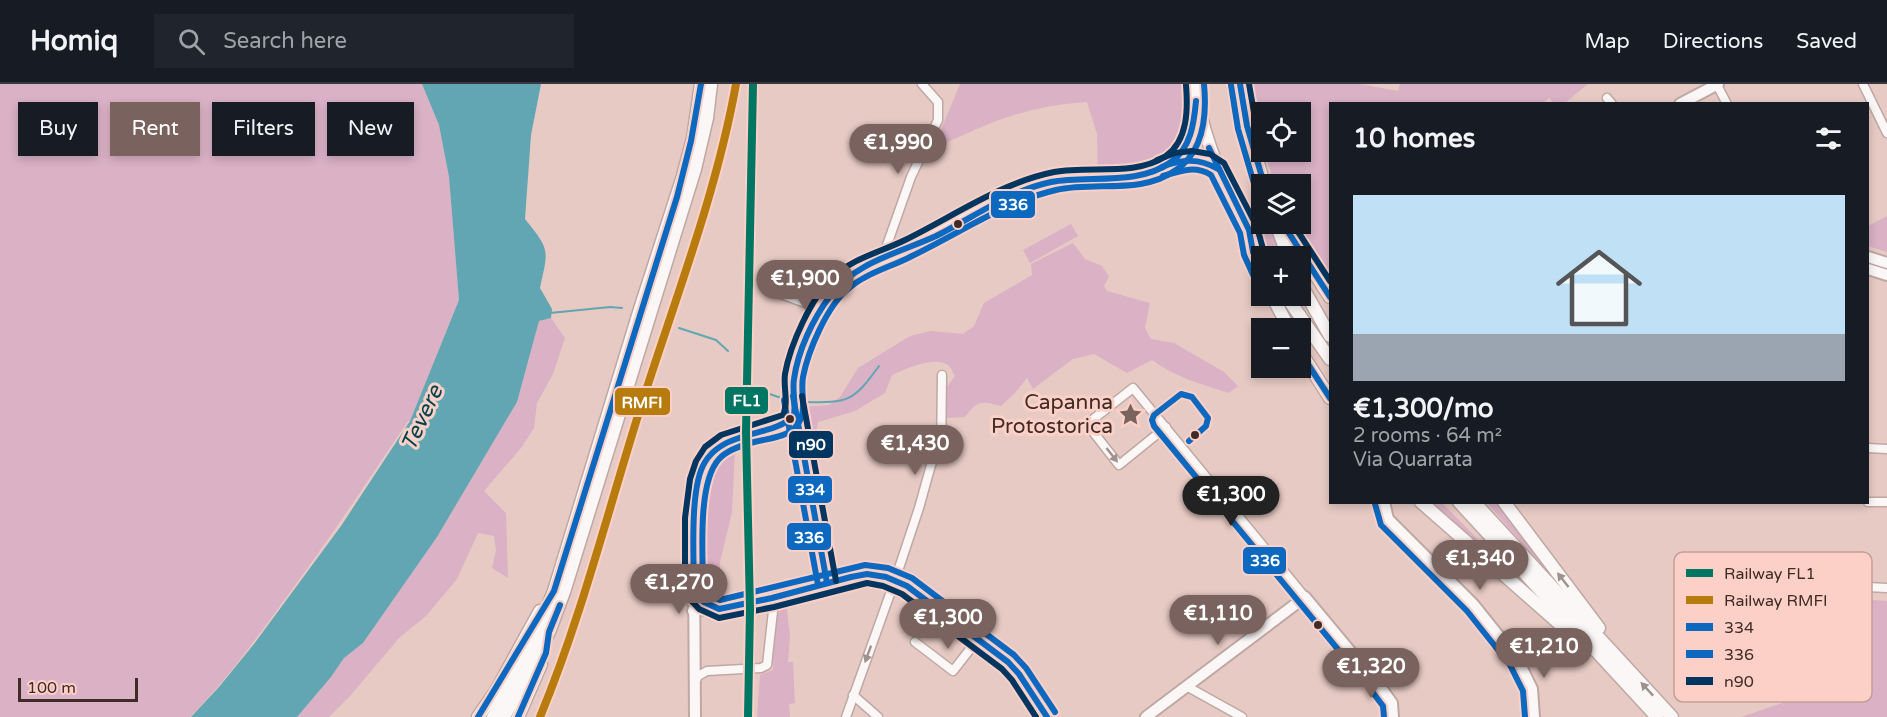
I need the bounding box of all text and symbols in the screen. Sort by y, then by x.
search box [154,14,574,68]
text: Homiq [30,24,118,58]
icon: search [175,25,208,58]
text: Search here [223,28,347,54]
text: Map [1584,29,1630,54]
text: Directions [1663,29,1763,54]
text: Saved [1796,29,1857,54]
chip: Buy [18,102,98,156]
chip: Rent [110,102,200,156]
chip: Filters [212,102,315,156]
chip: New [327,102,414,156]
map controls [1251,102,1311,378]
button: locate [1251,102,1311,162]
icon: filters [1812,122,1845,155]
text: 10 homes [1353,123,1475,154]
pin: €1,990 [849,124,947,175]
text: €1,990 [863,131,933,155]
button: layers [1251,174,1311,234]
line badge: 336 [990,190,1036,219]
text: 336 [998,195,1028,215]
unlabelled marker [952,218,964,230]
icon: home [1545,234,1653,342]
button: + [1251,246,1311,306]
pin: €1,900 [756,260,854,311]
text: €1,900 [770,267,840,291]
button: − [1251,318,1311,378]
water label: Tevere [396,380,449,455]
line badge: FL1 [724,386,769,415]
line badge: RMFI [614,387,671,416]
place label: Capanna Protostorica [991,390,1113,439]
text: FL1 [733,391,762,411]
text: RMFI [621,393,663,413]
text: €1,300/mo [1353,393,1494,424]
place icon: Capanna Protostorica [1118,401,1144,427]
unlabelled marker [784,413,796,425]
text: 2 rooms · 64 m² [1353,424,1502,448]
pin: €1,430 [866,425,964,476]
unlabelled marker [1189,429,1201,441]
line badge: n90 [788,430,834,459]
text: €1,430 [881,432,949,456]
text: n90 [796,435,826,455]
one-way arrow [1105,448,1117,463]
text: Via Quarrata [1353,448,1473,472]
line badge: 334 [787,475,833,504]
pin: €1,300 [1182,476,1280,527]
text: 334 [795,480,825,500]
text: €1,300 [1196,483,1266,507]
line badge: 336 [786,522,832,551]
text: 336 [794,528,824,548]
pin: €1,340 [1431,540,1529,591]
line badge: 336 [1242,546,1287,575]
text: €1,340 [1445,547,1515,571]
text: 336 [1250,551,1280,571]
legend [1674,552,1872,702]
pin: €1,270 [630,564,728,615]
text: Railway FL1 [1724,564,1816,584]
text: €1,270 [644,571,714,595]
one-way arrow [1557,572,1569,588]
text: Railway RMFI [1724,591,1828,611]
pin: €1,110 [1169,595,1267,646]
pin: €1,300 [899,599,997,650]
text: €1,110 [1183,602,1253,626]
text: €1,300 [913,606,983,630]
text: 334 [1724,618,1754,638]
unlabelled marker [1312,619,1324,631]
pin: €1,210 [1495,628,1593,679]
text: €1,210 [1509,635,1579,659]
text: 336 [1724,645,1754,665]
one-way arrow [862,646,872,664]
pin: €1,320 [1322,648,1420,699]
text: €1,320 [1336,655,1406,679]
text: n90 [1724,672,1754,692]
scale bar [18,675,138,702]
text: 100 m [27,678,76,698]
one-way arrow [1640,683,1654,697]

